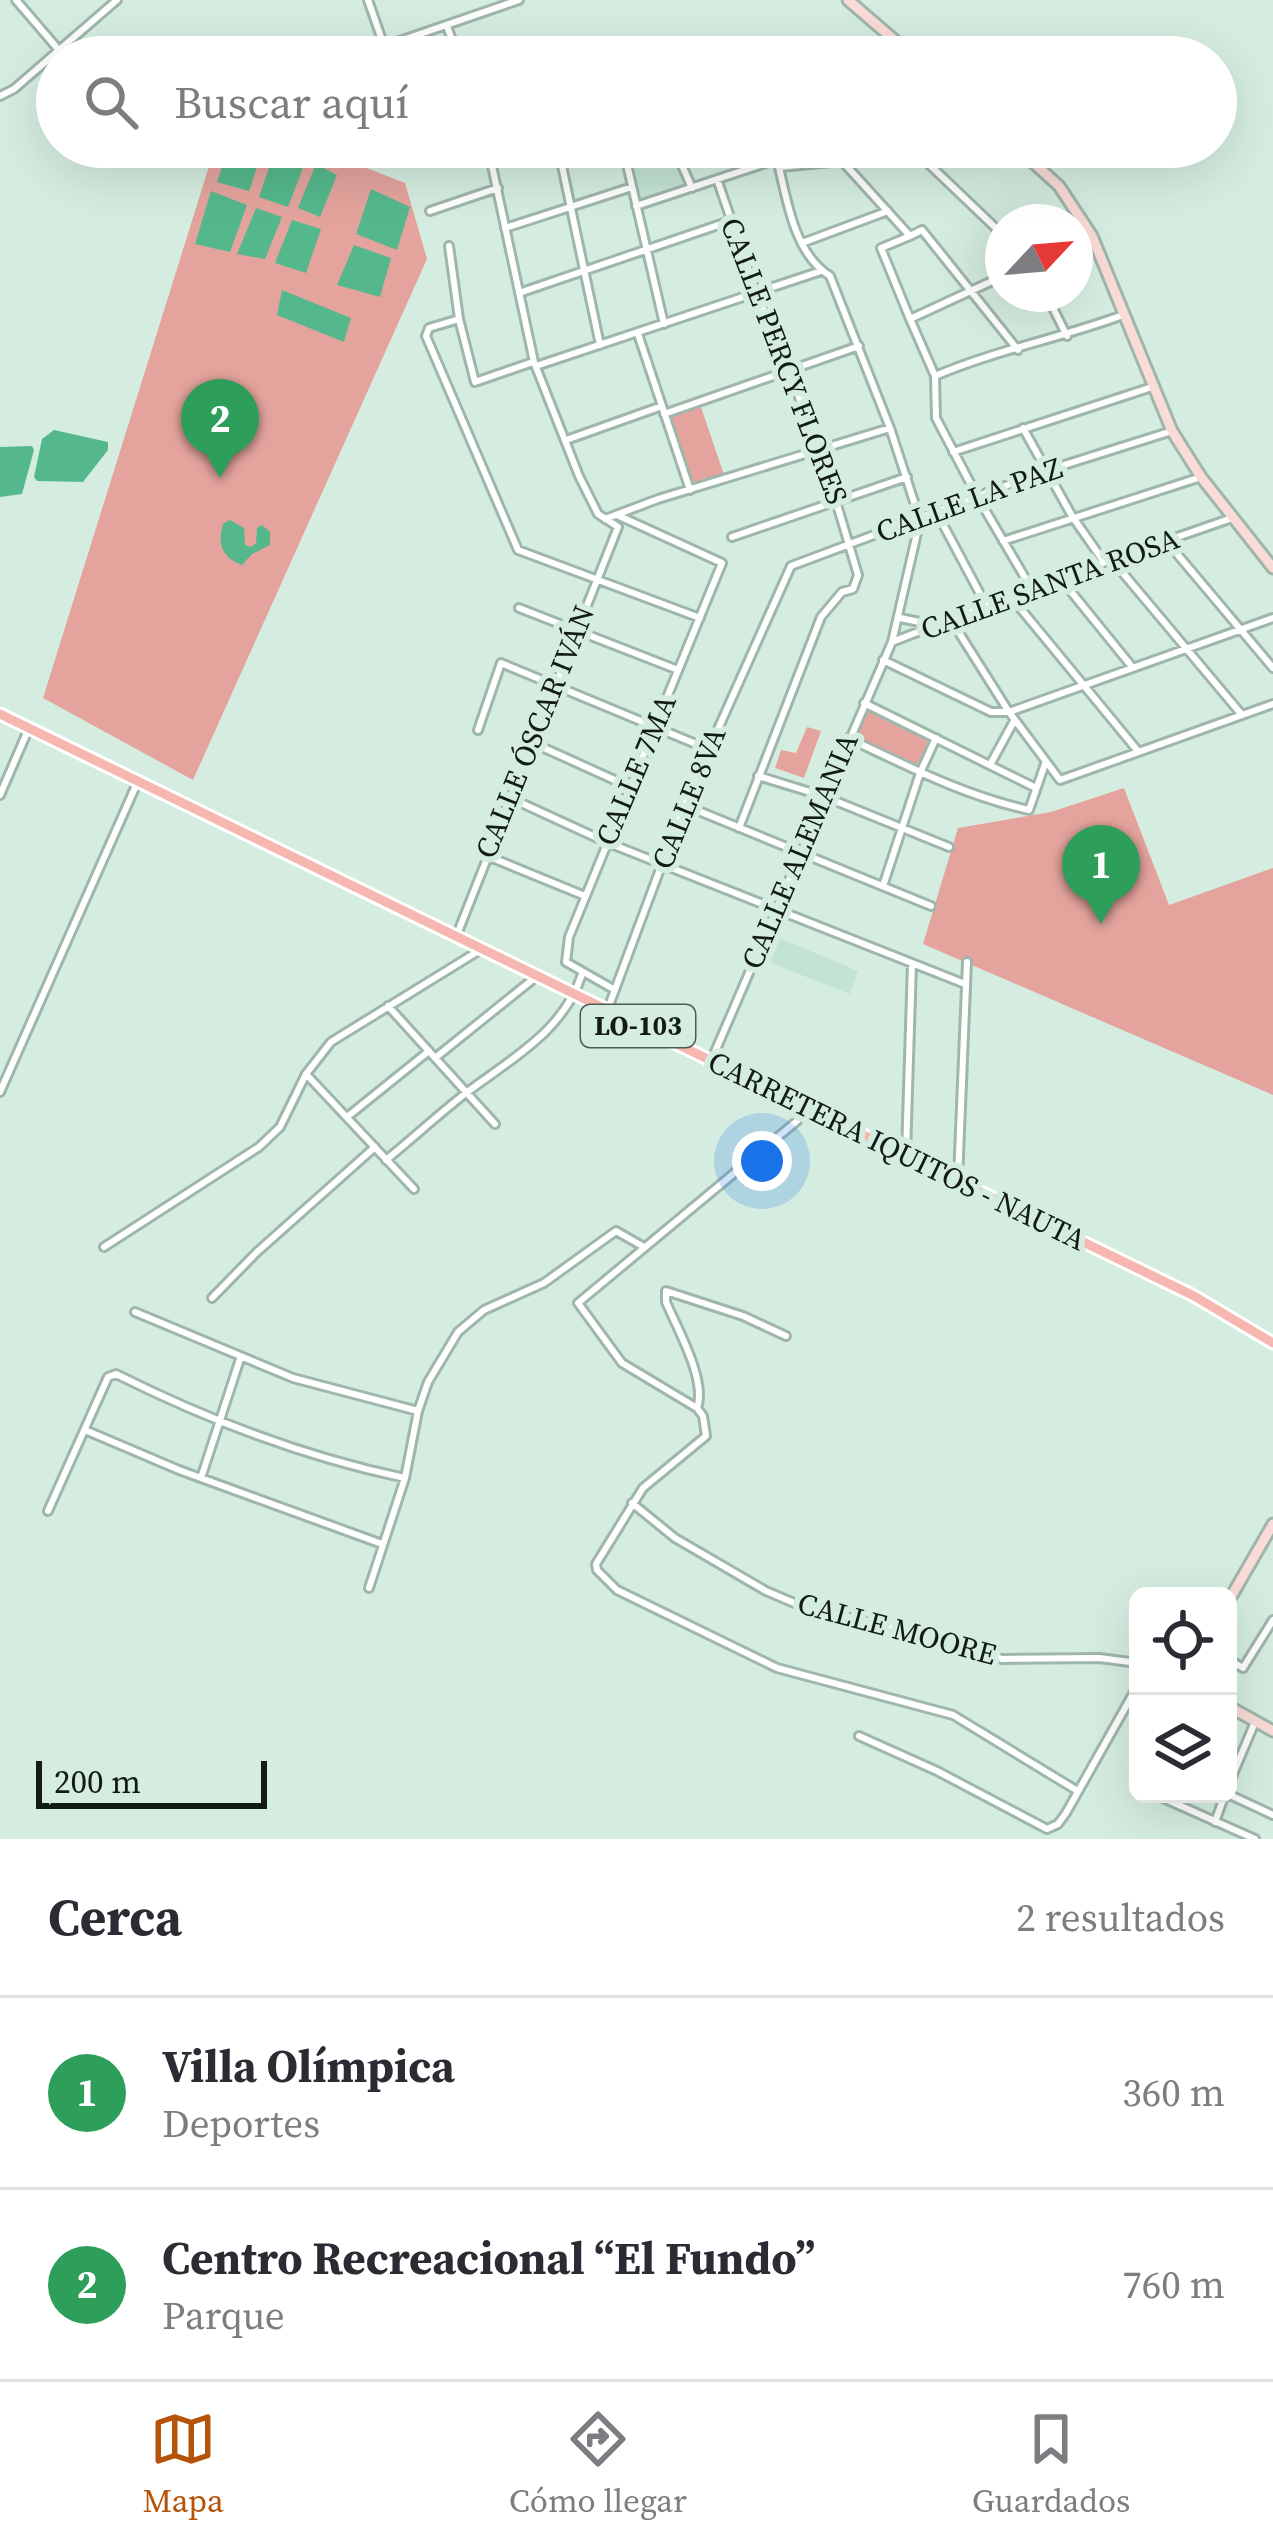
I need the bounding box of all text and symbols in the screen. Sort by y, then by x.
search box [36,36,1237,168]
icon: search [78,69,144,135]
text: Buscar aquí [174,71,409,133]
north arrow [985,204,1093,312]
street label: CALLE PERCY FLORES [711,212,858,510]
pin: 2 [181,379,259,478]
street label: CALLE LA PAZ [870,447,1068,552]
street label: CALLE SANTA ROSA [915,518,1185,649]
street label: CALLE ÓSCAR IVÁN [465,599,604,864]
street label: CALLE 7MA [585,688,686,852]
street label: CALLE 8VA [641,721,736,875]
street label: CALLE ALEMANIA [731,726,868,975]
pin: 1 [1062,825,1140,924]
road number: LO-103 [581,1005,695,1047]
street label: CARRETERA IQUITOS - NAUTA [701,1041,1093,1260]
your location [732,1131,792,1191]
street label: CALLE MOORE [793,1582,1001,1675]
map controls [1129,1587,1237,1803]
button: locate [1129,1587,1237,1695]
button: layers [1129,1695,1237,1803]
scale bar [36,1755,267,1808]
text: 200 m [54,1759,141,1804]
text: Cerca [48,1882,182,1952]
text: 2 resultados [1016,1891,1225,1944]
text: Villa Olímpica [162,2035,455,2097]
text: 1 [76,2066,98,2119]
text: 360 m [1122,2066,1225,2119]
text: Deportes [162,2097,320,2150]
text: Centro Recreacional “El Fundo” [162,2227,815,2289]
text: 2 [76,2258,98,2311]
text: 760 m [1122,2258,1225,2311]
text: Parque [162,2289,285,2342]
tab: Mapa [143,2406,224,2523]
tab: Cómo llegar [509,2406,687,2523]
tab: Guardados [972,2406,1130,2523]

